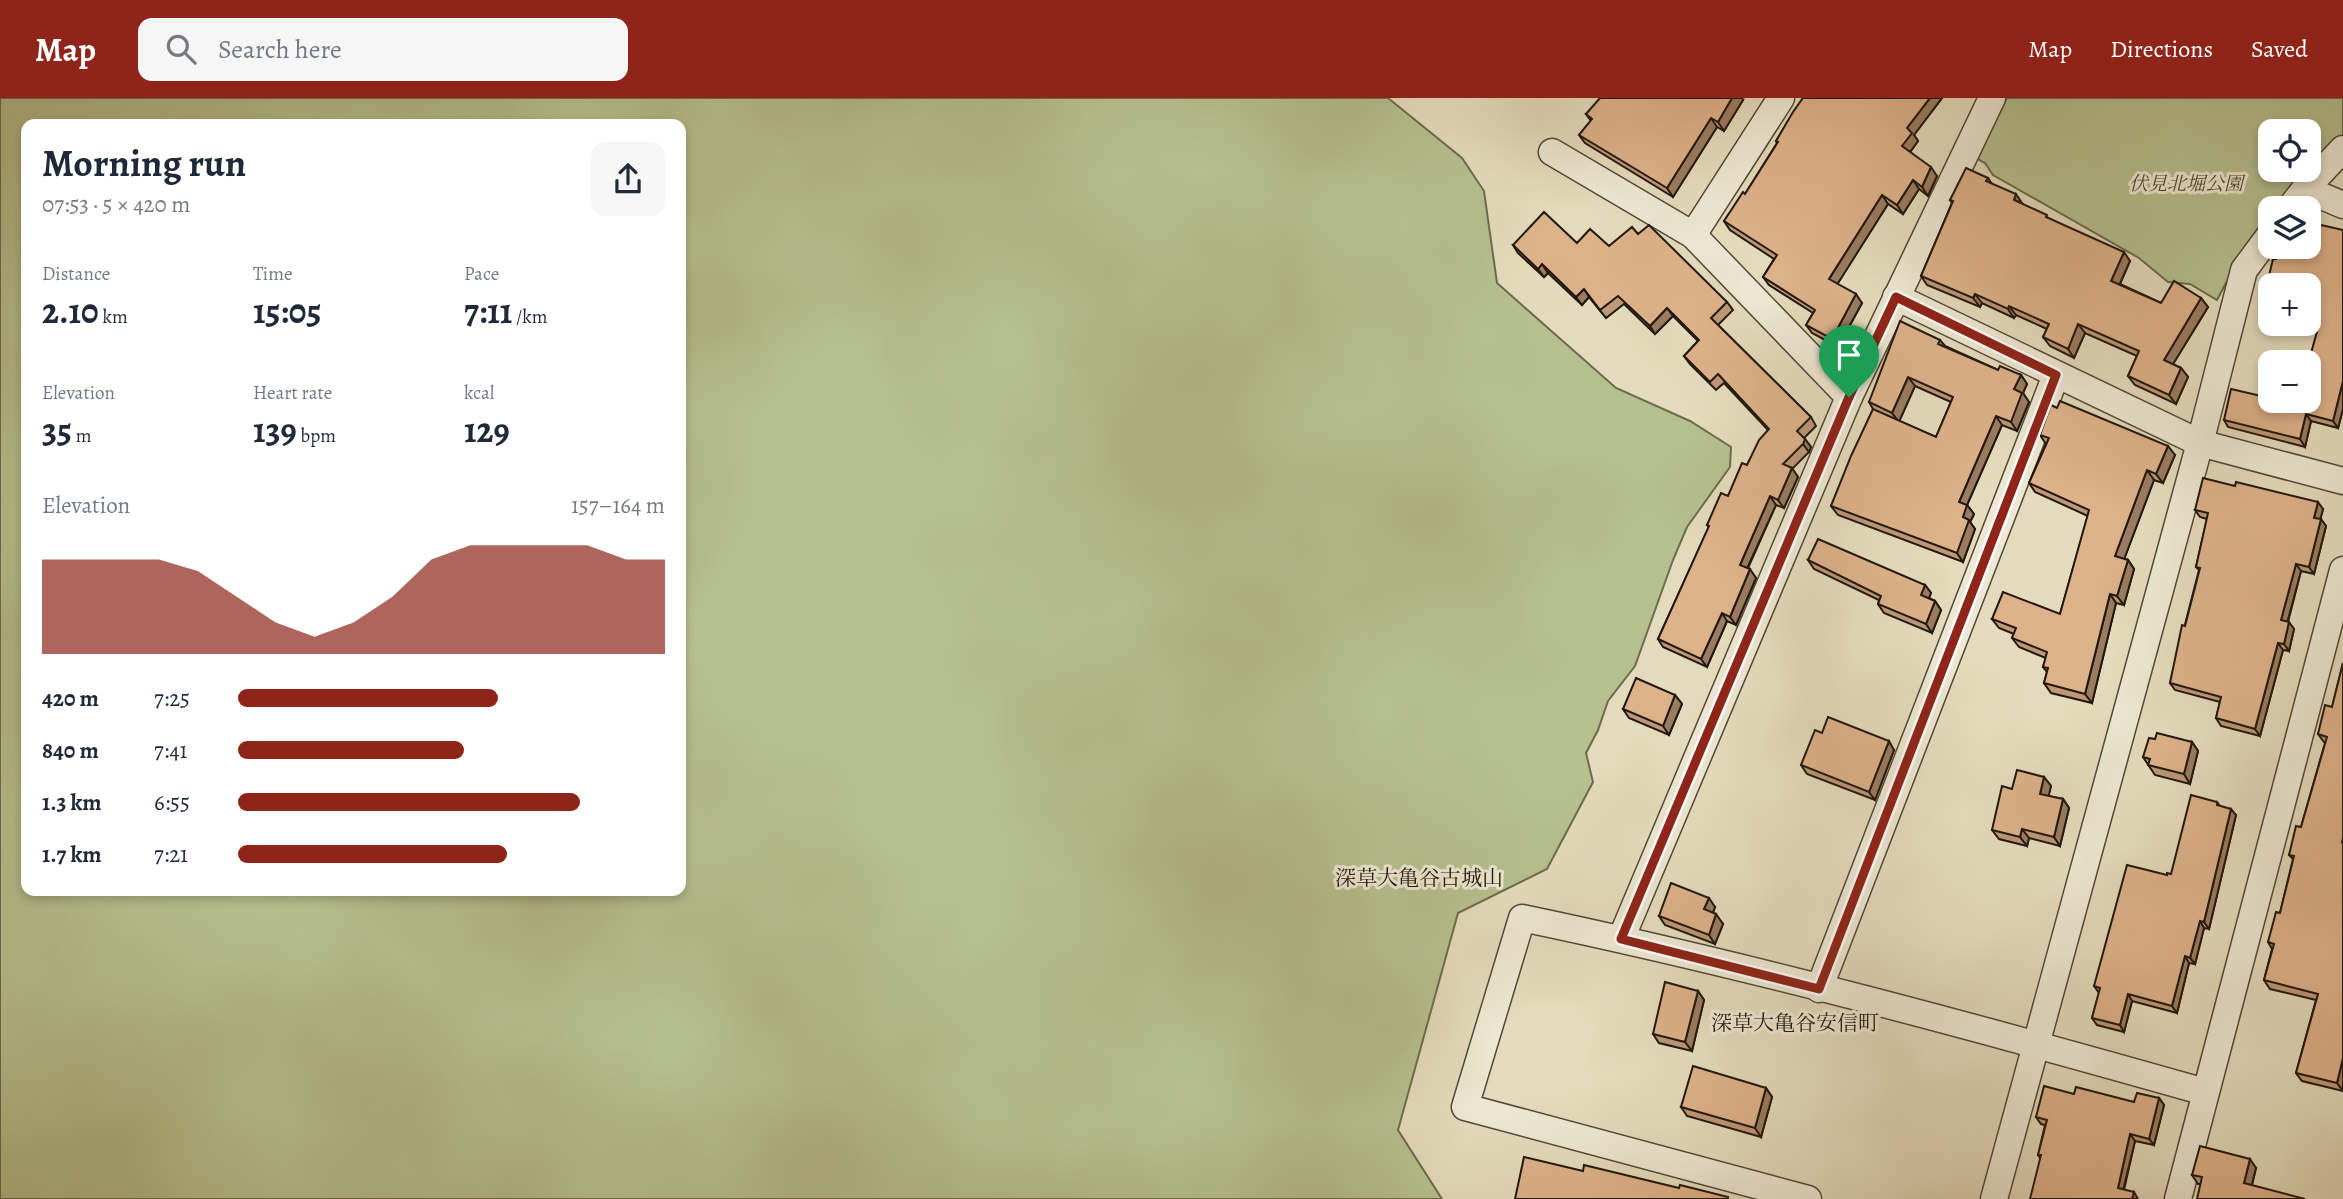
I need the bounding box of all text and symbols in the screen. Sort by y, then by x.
search box [138,18,628,81]
text: Map [35,27,96,72]
icon: search [162,30,200,68]
text: Search here [218,32,342,67]
text: Map [2028,33,2072,65]
text: Directions [2110,33,2213,65]
text: Saved [2251,33,2308,65]
map controls [2258,119,2321,413]
button: locate [2258,119,2321,182]
text: Morning run [42,137,246,189]
button: share [591,142,665,216]
park label: 伏見北堀公園 [2129,171,2246,197]
text: 07:53 · 5 × 420 m [42,189,190,220]
button: layers [2258,196,2321,259]
text: Distance [42,261,110,287]
text: Time [253,261,292,287]
text: Pace [464,261,499,287]
button: + [2258,273,2321,336]
text: 2.10 [42,287,99,335]
text: 15:05 [253,287,321,335]
text: 7:11 [464,287,512,335]
text: km [99,304,128,330]
text: /km [512,304,548,330]
pin [1819,325,1879,397]
icon: arrive [1830,336,1868,374]
button: − [2258,350,2321,413]
text: Elevation [42,380,115,406]
text: Heart rate [253,380,332,406]
text: kcal [464,380,494,406]
text: 35 [42,406,72,454]
text: 139 [253,406,297,454]
text: 129 [464,406,510,454]
text: m [72,423,92,449]
text: bpm [297,423,336,449]
text: Elevation [42,490,130,521]
text: 157–164 m [571,490,665,521]
text: 420 m [42,683,99,714]
text: 7:25 [154,683,190,714]
text: 840 m [42,735,99,766]
text: 7:41 [154,735,187,766]
text: 1.3 km [42,787,102,818]
text: 6:55 [154,787,190,818]
text: 1.7 km [42,839,102,870]
text: 7:21 [154,839,188,870]
district label: 深草大亀谷古城山 [1335,864,1503,892]
district label: 深草大亀谷安信町 [1711,1009,1879,1037]

